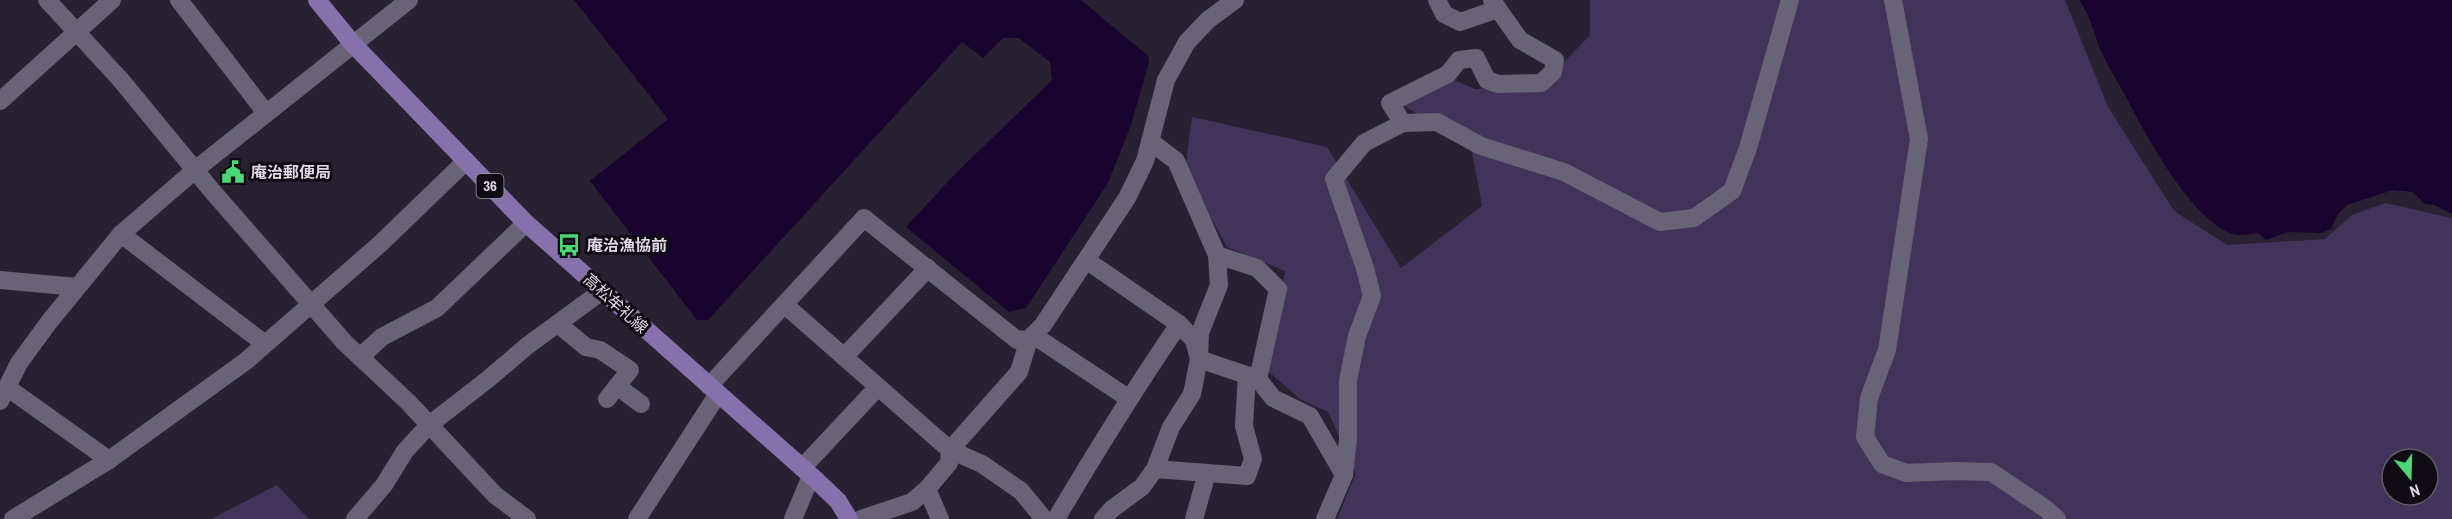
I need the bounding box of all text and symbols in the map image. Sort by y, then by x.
public building icon: 庵治郵便局 [220,159,246,185]
place label: 庵治郵便局 [251,161,331,183]
road number: 36 [476,174,504,198]
bus stop icon: 庵治漁協前 [556,232,582,258]
place label: 庵治漁協前 [587,234,667,256]
street label: 高松牟礼線 [579,268,653,338]
north arrow [2380,447,2440,507]
text: N [2407,479,2423,503]

